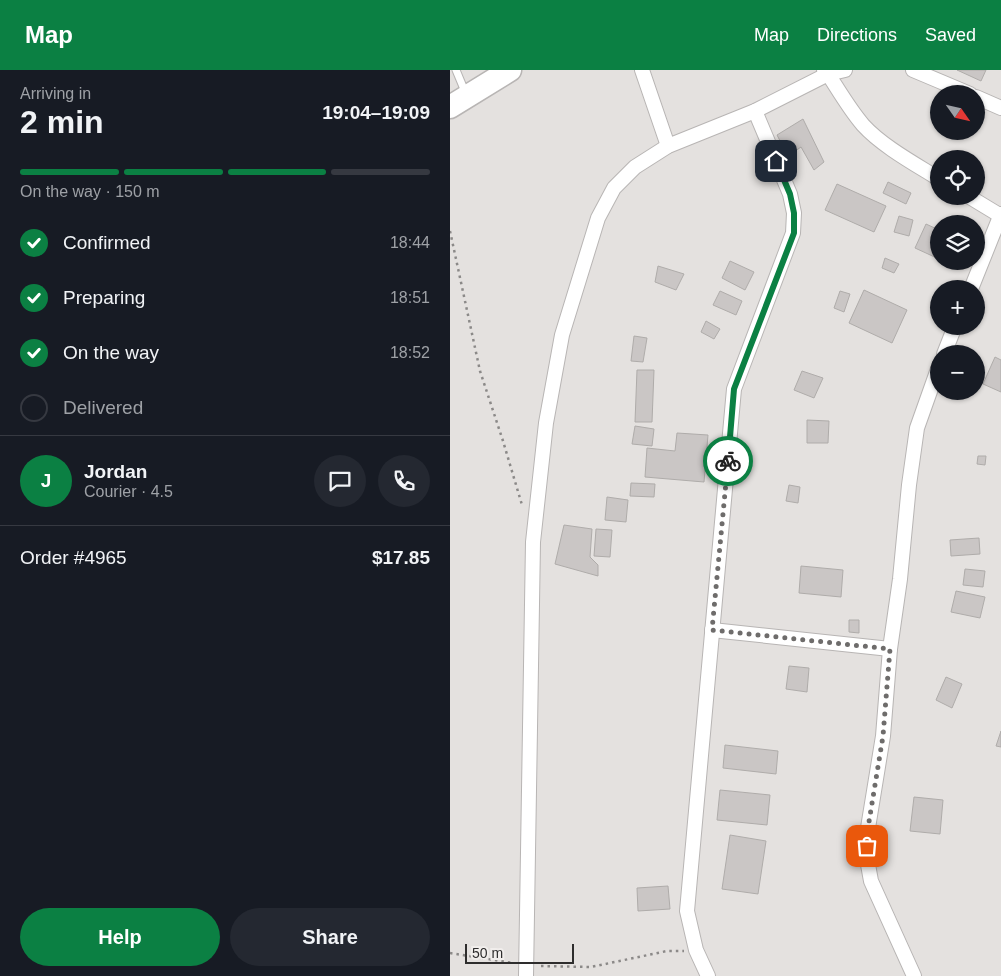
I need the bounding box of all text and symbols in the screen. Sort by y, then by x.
text: Map [25,21,73,48]
text: Map [754,25,789,45]
text: Directions [817,25,897,45]
text: Saved [925,25,976,45]
text: Arriving in [20,85,91,102]
north arrow [930,85,985,140]
map controls [930,85,985,400]
text: 19:04–19:09 [322,102,430,123]
text: 2 min [20,104,104,140]
pin [755,140,797,182]
icon: home [762,147,790,175]
button: locate [930,150,985,205]
text: On the way · 150 m [20,183,160,200]
button: layers [930,215,985,270]
icon: check [20,229,48,257]
text: Confirmed [63,232,151,253]
text: 18:44 [390,234,430,251]
button: + [930,280,985,335]
icon: check [20,284,48,312]
text: Preparing [63,287,145,308]
text: 18:51 [390,289,430,306]
icon: check [20,339,48,367]
text: On the way [63,342,159,363]
text: 18:52 [390,344,430,361]
button: − [930,345,985,400]
text: Delivered [63,397,143,418]
courier [703,436,753,486]
icon: bike [714,447,742,475]
button: chat [314,455,366,507]
button: phone [378,455,430,507]
text: Jordan [84,461,147,482]
text: J [41,470,51,491]
text: Courier · 4.5 [84,483,173,500]
text: Order #4965 [20,547,127,568]
text: $17.85 [372,547,430,568]
pin [846,825,888,867]
icon: bag [853,832,881,860]
button: Help [20,908,220,966]
button: Share [230,908,430,966]
scale bar [465,941,574,964]
text: 50 m [472,945,503,961]

